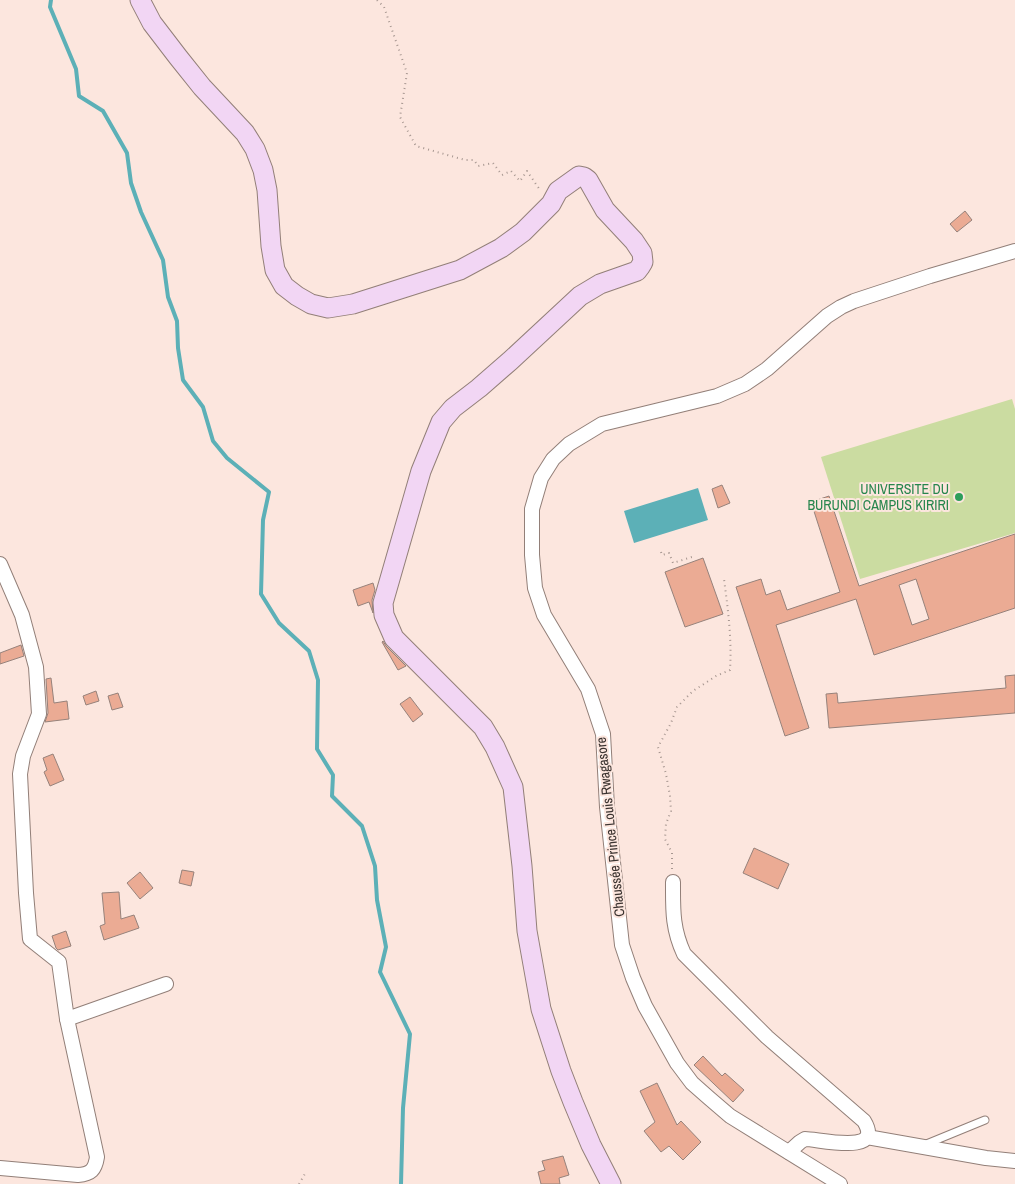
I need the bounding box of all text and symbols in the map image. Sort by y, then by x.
place label: UNIVERSITE DU BURUNDI CAMPUS KIRIRI [807,480,949,514]
marker: UNIVERSITE DU BURUNDI CAMPUS KIRIRI [953,491,965,503]
street label: Chaussée Prince Louis Rwagasore [592,736,628,918]

